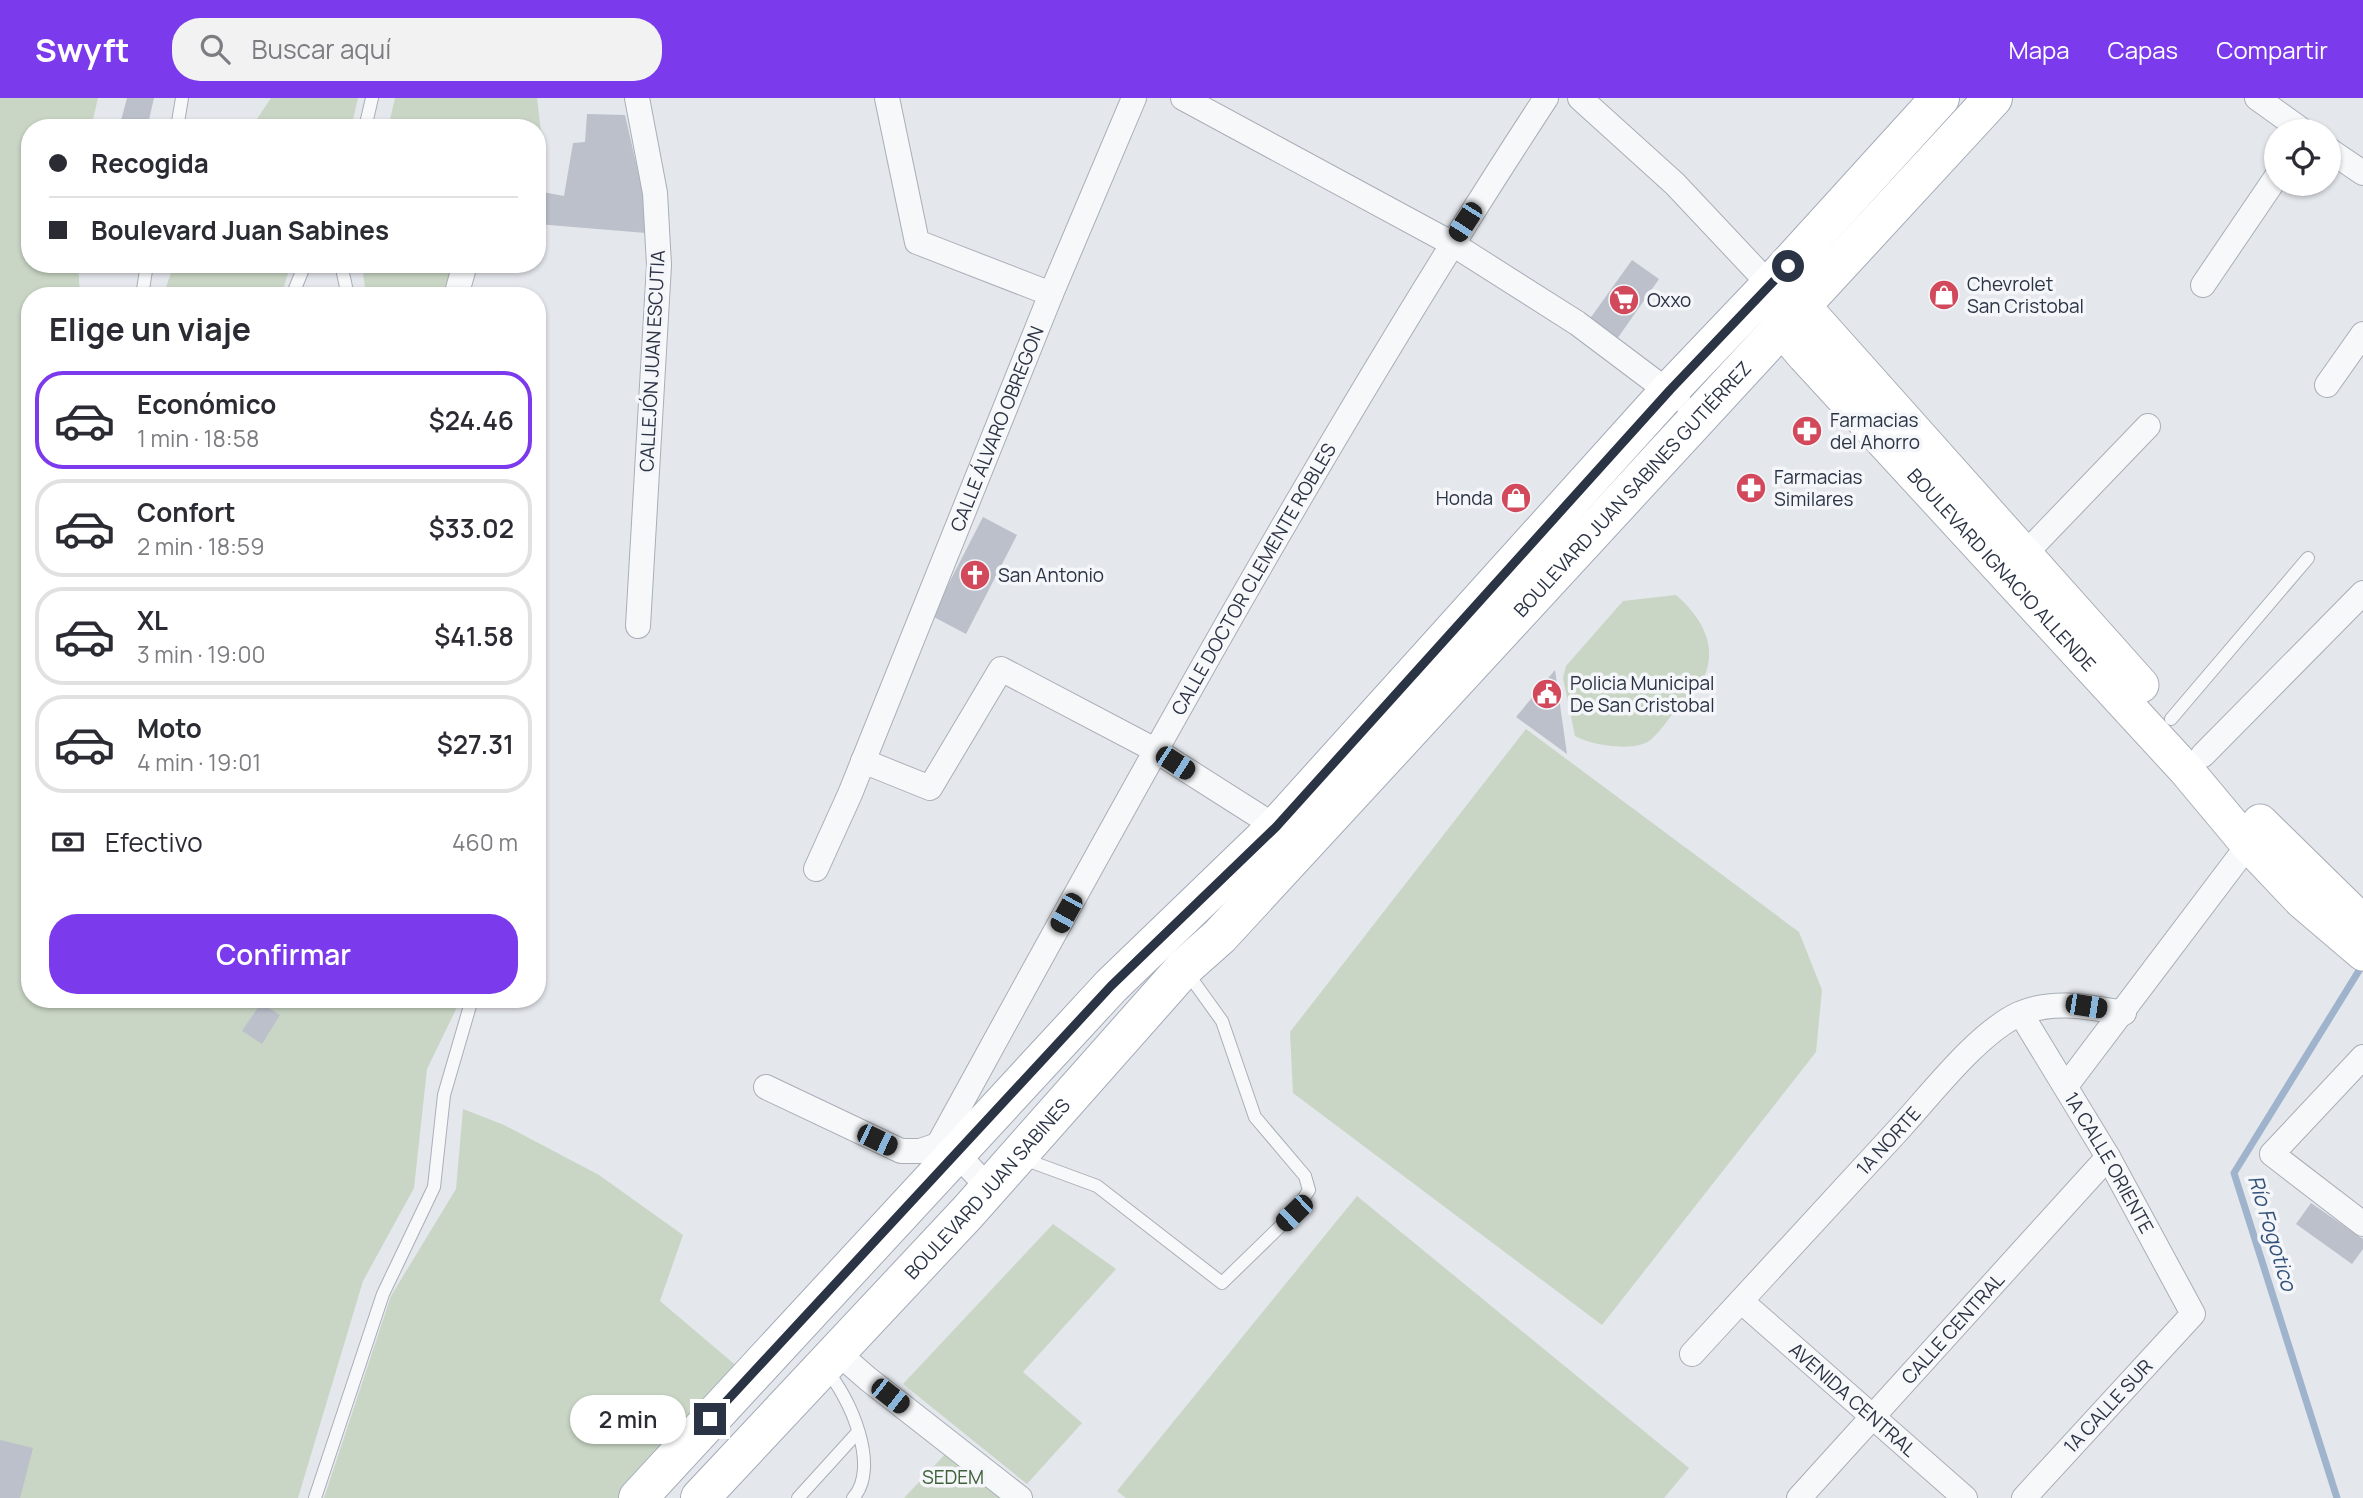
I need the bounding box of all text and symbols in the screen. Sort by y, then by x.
search box [172,18,662,81]
text: Swyft [35,27,130,72]
icon: search [196,30,234,68]
text: Buscar aquí [252,31,391,67]
text: Mapa [2009,33,2070,66]
text: Capas [2108,33,2178,66]
text: Compartir [2216,33,2328,66]
map controls [2264,119,2341,196]
button: locate [2264,119,2341,196]
text: Recogida [91,145,209,181]
car [1445,199,1486,245]
text: Boulevard Juan Sabines [91,212,389,248]
street label: CALLEJÓN JUAN ESCUTIA [633,249,671,473]
route start [1772,250,1804,282]
place label: Chevrolet San Cristobal [1967,271,2084,319]
shop icon: Chevrolet San Cristobal [1927,278,1961,312]
supermarket icon: Oxxo [1607,283,1641,317]
place label: Oxxo [1647,287,1691,313]
text: Elige un viaje [49,307,251,351]
street label: CALLE ÁLVARO OBREGON [944,322,1050,535]
street label: BOULEVARD JUAN SABINES GUTIÉRREZ [1508,356,1757,623]
text: Económico [137,386,276,422]
icon: car [53,389,116,452]
text: $24.46 [429,402,514,438]
place label: Farmacias del Ahorro [1830,407,1920,455]
pharmacy icon: Farmacias del Ahorro [1790,414,1824,448]
text: 1 min · 18:58 [137,422,259,454]
street label: CALLE DOCTOR CLEMENTE ROBLES [1165,438,1342,720]
street label: BOULEVARD IGNACIO ALLENDE [1902,463,2102,677]
place label: Farmacias Similares [1774,464,1862,512]
pharmacy icon: Farmacias Similares [1734,471,1768,505]
shop icon: Honda [1499,481,1533,515]
place label: Honda [1436,485,1493,511]
text: Confort [137,494,236,530]
icon: car [53,497,116,560]
text: $33.02 [429,510,514,546]
text: 2 min · 18:59 [137,530,264,562]
church icon: San Antonio [958,558,992,592]
place label: San Antonio [998,562,1104,588]
text: XL [137,602,168,638]
icon: car [53,605,116,668]
text: $41.58 [434,618,514,654]
text: 3 min · 19:00 [137,638,265,670]
place label: Policia Municipal De San Cristobal [1570,670,1715,718]
public building icon: Policia Municipal De San Cristobal [1530,677,1564,711]
text: Moto [137,710,202,746]
icon: car [53,713,116,776]
text: $27.31 [437,726,514,762]
car [1152,743,1199,783]
text: 4 min · 19:01 [137,746,261,778]
icon: cash [49,823,87,861]
text: Efectivo [105,824,203,860]
text: 460 m [452,826,518,858]
car [1047,890,1086,936]
button: Confirmar [49,914,518,994]
car [2064,992,2109,1020]
street label: 1A CALLE ORIENTE [2059,1087,2160,1238]
street label: BOULEVARD JUAN SABINES [899,1093,1076,1285]
street label: 1A NORTE [1850,1101,1926,1181]
car [854,1121,901,1159]
water label: Río Fogotico [2242,1172,2304,1295]
car [1272,1191,1317,1235]
street label: CALLE CENTRAL [1896,1267,2010,1390]
street label: AVENIDA CENTRAL [1784,1336,1922,1463]
street label: 1A CALLE SUR [2058,1353,2158,1459]
car [867,1375,914,1417]
callout: 2 min [570,1394,686,1444]
text: 2 min [599,1403,657,1435]
route end [694,1403,726,1435]
park label: SEDEM [922,1464,984,1490]

